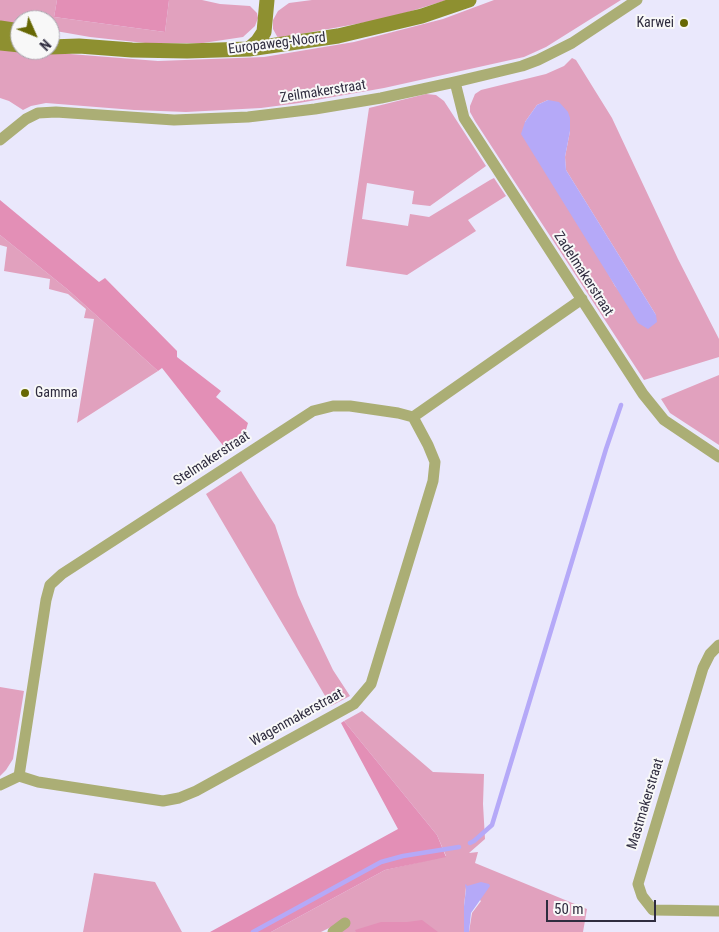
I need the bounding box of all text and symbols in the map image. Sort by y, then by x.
north arrow [10,10,60,60]
place label: Karwei [636,15,674,31]
marker: Karwei [678,17,690,29]
street label: Europaweg-Noord [227,30,327,58]
text: N [36,36,54,53]
street label: Zeilmakerstraat [279,77,367,107]
street label: Zadelmakerstraat [550,229,616,319]
place label: Gamma [35,385,78,401]
marker: Gamma [19,387,31,399]
street label: Stelmakerstraat [171,428,253,490]
street label: Wagenmakerstraat [248,686,346,750]
street label: Mastmakerstraat [624,757,668,851]
scale bar [549,890,659,922]
text: 50 m [554,900,584,918]

